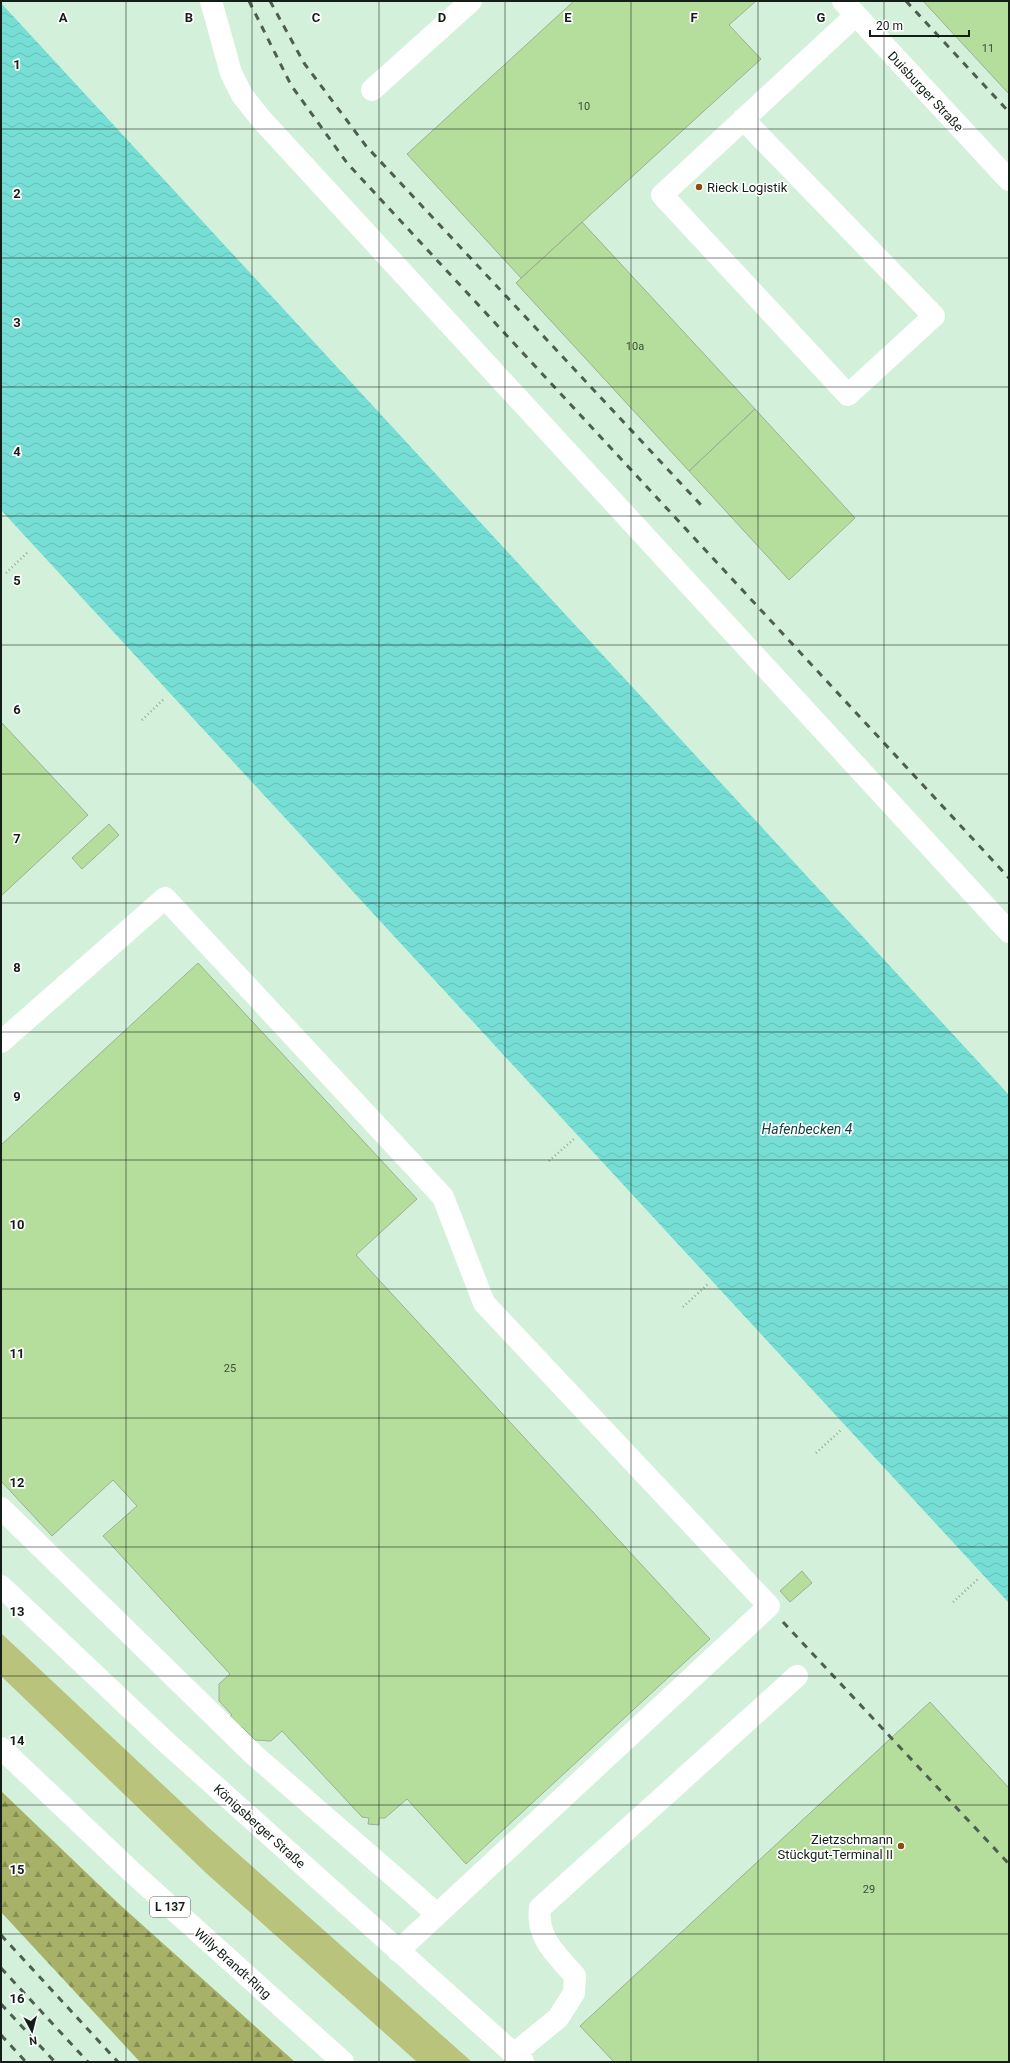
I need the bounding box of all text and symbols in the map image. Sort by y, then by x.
text: A [59,10,68,25]
text: B [185,10,193,25]
text: C [312,10,321,25]
text: D [438,10,446,25]
text: E [564,10,572,25]
text: F [690,10,698,25]
text: G [817,10,826,25]
scale bar [870,12,969,38]
text: 20 m [876,19,903,33]
house number: 11 [982,42,994,55]
street label: Duisburger Straße [885,48,967,135]
text: 1 [13,57,21,72]
house number: 10 [578,100,590,113]
place label: Rieck Logistik [707,180,788,195]
marker: Rieck Logistik [694,182,704,192]
text: 2 [13,186,21,201]
text: 3 [13,315,21,330]
house number: 10a [626,340,644,353]
text: 4 [13,444,21,459]
text: 5 [13,573,21,588]
text: 6 [13,702,21,717]
text: 7 [13,831,21,846]
text: 8 [13,960,21,975]
text: 9 [13,1089,21,1104]
water label: Hafenbecken 4 [762,1121,853,1137]
text: 10 [10,1217,24,1232]
text: 11 [10,1346,24,1361]
house number: 25 [224,1362,236,1375]
text: 12 [10,1475,24,1490]
text: 13 [10,1604,24,1619]
text: 14 [10,1733,25,1748]
street label: Königsberger Straße [211,1781,309,1871]
place label: Zietzschmann Stückgut-Terminal II [778,1832,893,1862]
marker: Zietzschmann Stückgut-Terminal II [896,1841,906,1851]
text: 15 [10,1862,24,1877]
house number: 29 [863,1883,875,1896]
road number: L 137 [150,1897,190,1917]
street label: Willy-Brandt-Ring [191,1925,274,2002]
text: 16 [10,1991,25,2006]
north arrow [12,2011,52,2051]
text: N [28,2034,38,2047]

